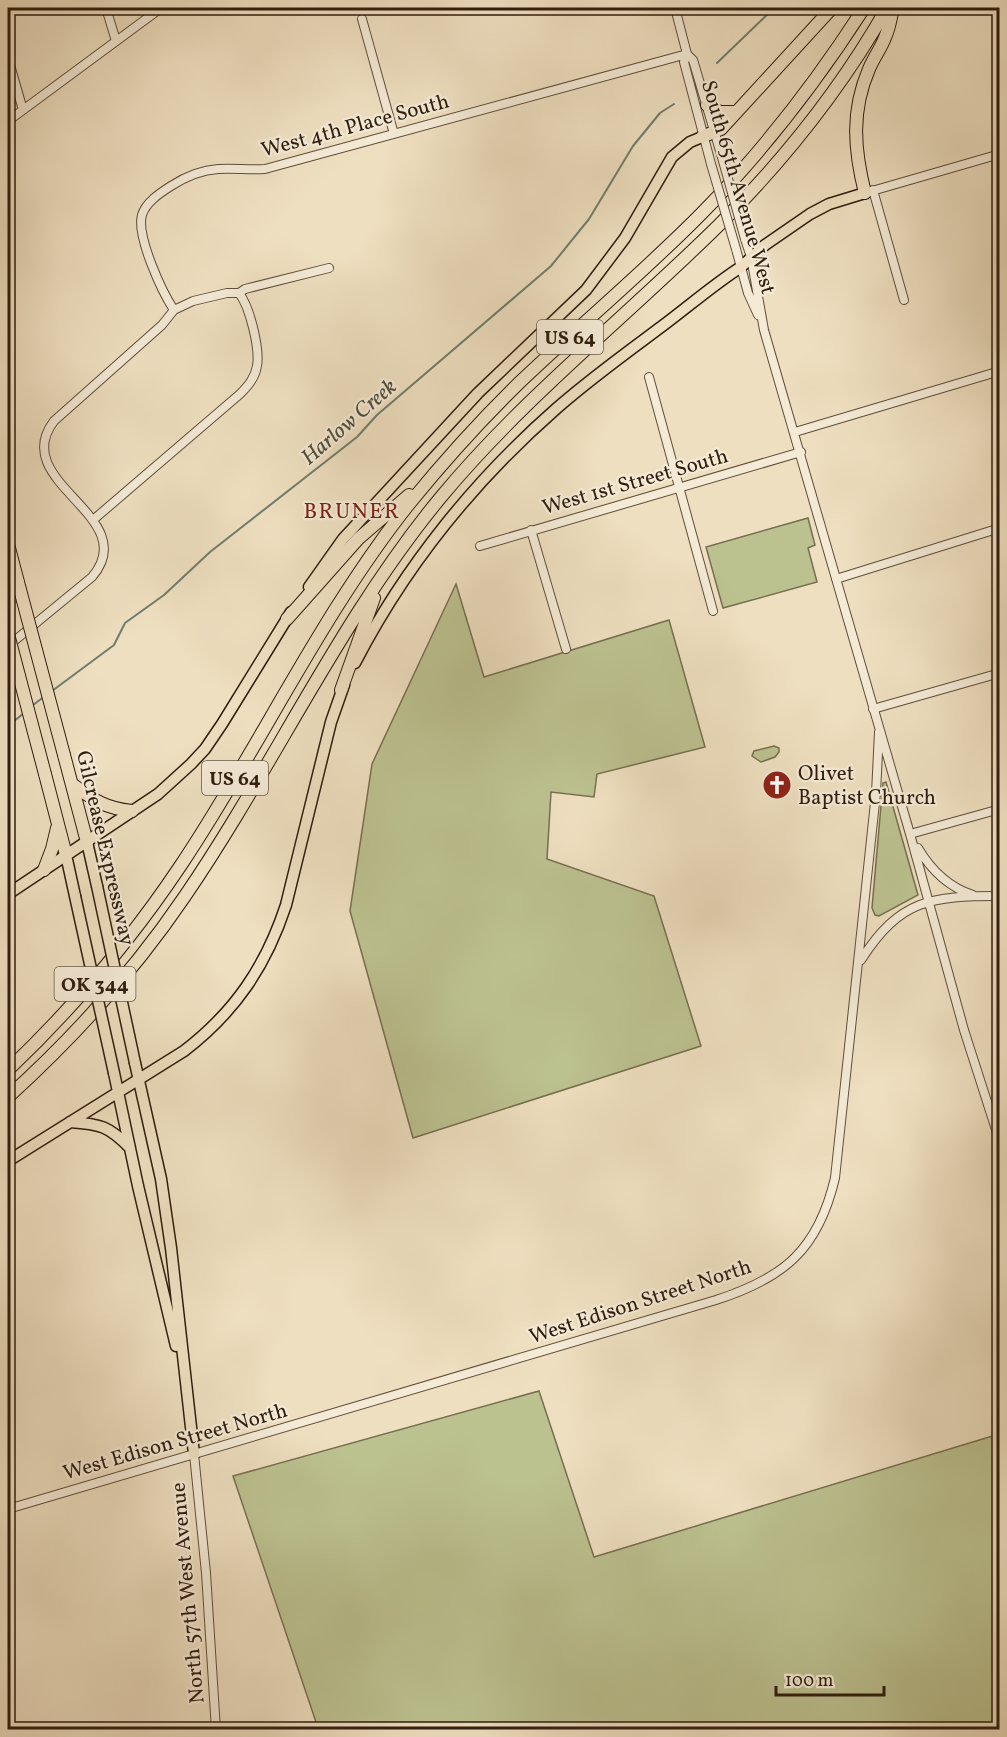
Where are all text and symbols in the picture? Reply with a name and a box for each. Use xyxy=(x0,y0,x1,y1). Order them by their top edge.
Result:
street label: South 65th Avenue West xyxy=(693,77,782,298)
street label: West 4th Place South xyxy=(258,87,453,165)
road number: US 64 xyxy=(537,320,603,354)
water label: Harlow Creek xyxy=(295,373,404,473)
street label: West 1st Street South xyxy=(539,442,732,523)
district label: BRUNER xyxy=(303,497,401,528)
street label: Gilcrease Expressway xyxy=(68,748,141,949)
place label: Olivet Baptist Church xyxy=(798,760,936,813)
road number: US 64 xyxy=(202,761,268,795)
church icon: Olivet Baptist Church xyxy=(761,769,793,801)
road number: OK 344 xyxy=(54,967,136,1001)
street label: West Edison Street North xyxy=(526,1253,755,1352)
street label: West Edison Street North xyxy=(60,1396,291,1488)
street label: North 57th West Avenue xyxy=(164,1481,213,1705)
scale bar xyxy=(776,1659,884,1697)
text: 100 m xyxy=(785,1669,834,1694)

